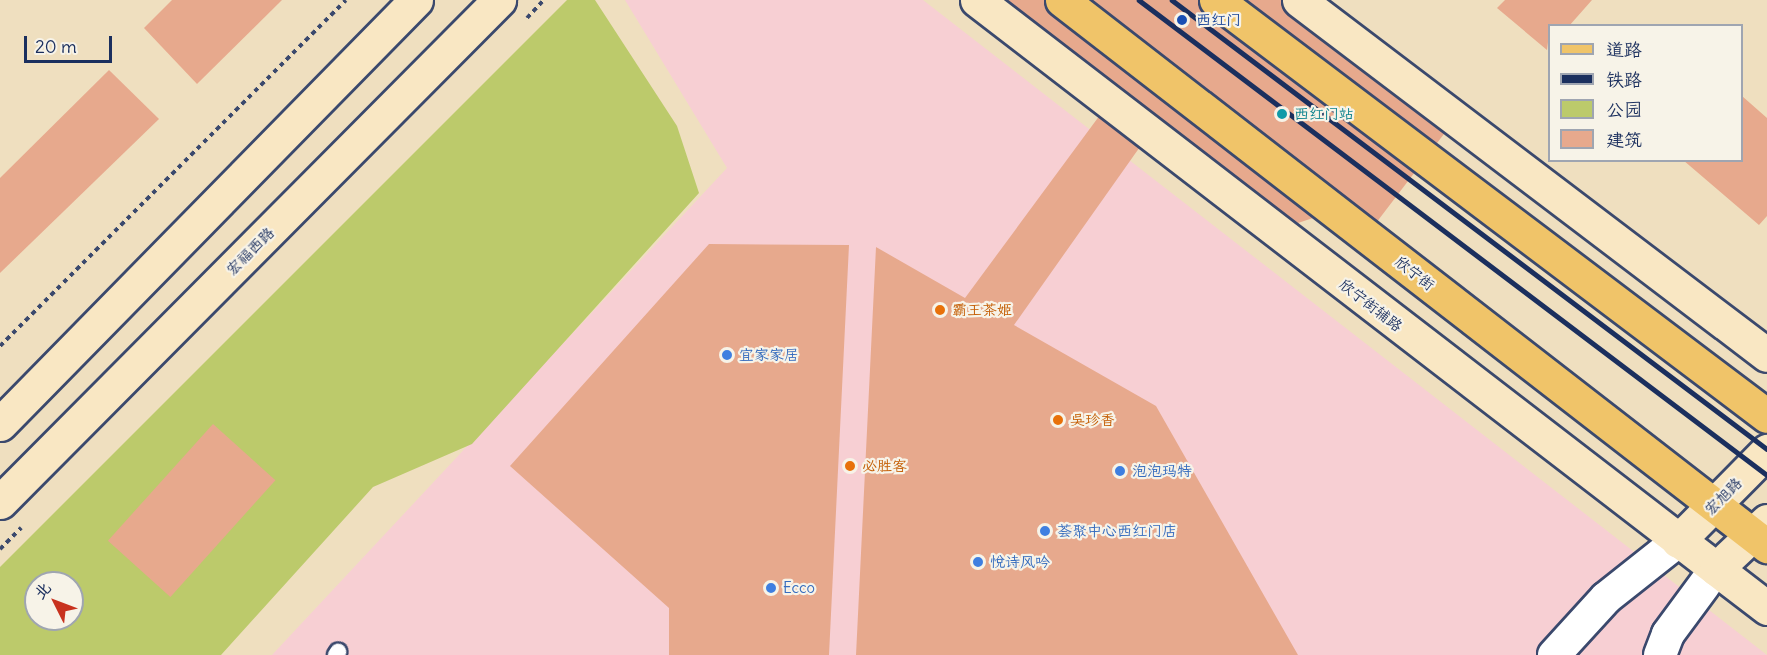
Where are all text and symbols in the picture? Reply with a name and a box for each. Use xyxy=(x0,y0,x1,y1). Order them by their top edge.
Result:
marker: 西红门 xyxy=(1173,11,1191,29)
place label: 西红门 xyxy=(1196,11,1241,29)
scale bar xyxy=(27,24,116,62)
legend xyxy=(1548,24,1743,162)
text: 20 m xyxy=(35,35,77,58)
text: 道路 xyxy=(1606,38,1642,61)
text: 铁路 xyxy=(1606,68,1642,91)
text: 公园 xyxy=(1606,98,1642,121)
place label: 西红门站 xyxy=(1294,105,1354,123)
marker: 西红门站 xyxy=(1275,107,1289,121)
text: 建筑 xyxy=(1606,128,1642,151)
street label: 宏福西路 xyxy=(222,223,278,279)
street label: 欣宁街 xyxy=(1392,252,1438,294)
street label: 欣宁街辅路 xyxy=(1336,275,1406,335)
place label: 霸王茶姬 xyxy=(952,301,1012,319)
marker: 霸王茶姬 xyxy=(933,303,947,317)
place label: 宜家家居 xyxy=(739,346,799,364)
marker: 宜家家居 xyxy=(720,348,734,362)
place label: 吴珍香 xyxy=(1070,411,1115,429)
marker: 吴珍香 xyxy=(1051,413,1065,427)
place label: 必胜客 xyxy=(862,457,907,475)
marker: 必胜客 xyxy=(843,459,857,473)
place label: 泡泡玛特 xyxy=(1132,462,1192,480)
marker: 泡泡玛特 xyxy=(1113,464,1127,478)
street label: 宏旭路 xyxy=(1701,474,1745,518)
place label: 荟聚中心西红门店 xyxy=(1057,522,1177,540)
marker: 荟聚中心西红门店 xyxy=(1038,524,1052,538)
place label: 悦诗风吟 xyxy=(990,553,1050,571)
marker: 悦诗风吟 xyxy=(971,555,985,569)
north arrow xyxy=(24,571,84,631)
text: 北 xyxy=(29,578,55,603)
place label: Ecco xyxy=(783,579,815,597)
marker: Ecco xyxy=(764,581,778,595)

